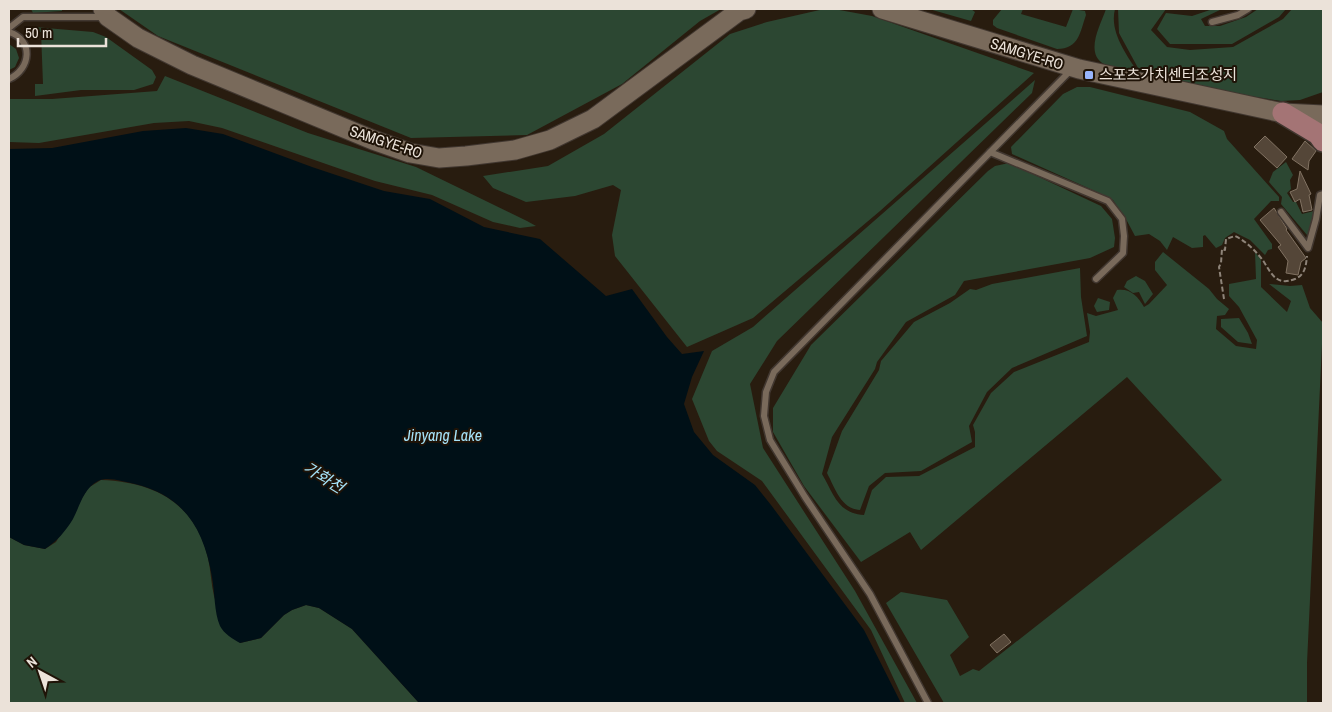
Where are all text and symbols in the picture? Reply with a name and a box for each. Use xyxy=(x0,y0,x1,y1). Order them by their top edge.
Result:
scale bar xyxy=(18,15,105,47)
text: 50 m xyxy=(25,22,52,43)
street label: SAMGYE-RO xyxy=(988,32,1066,75)
place label: 스포츠가치센터조성지 xyxy=(1099,64,1237,85)
marker: 스포츠가치센터조성지 xyxy=(1083,69,1095,81)
street label: SAMGYE-RO xyxy=(347,120,425,163)
water label: Jinyang Lake xyxy=(403,424,482,446)
water label: 가화천 xyxy=(299,456,350,499)
north arrow xyxy=(15,647,65,697)
text: N xyxy=(23,652,41,672)

